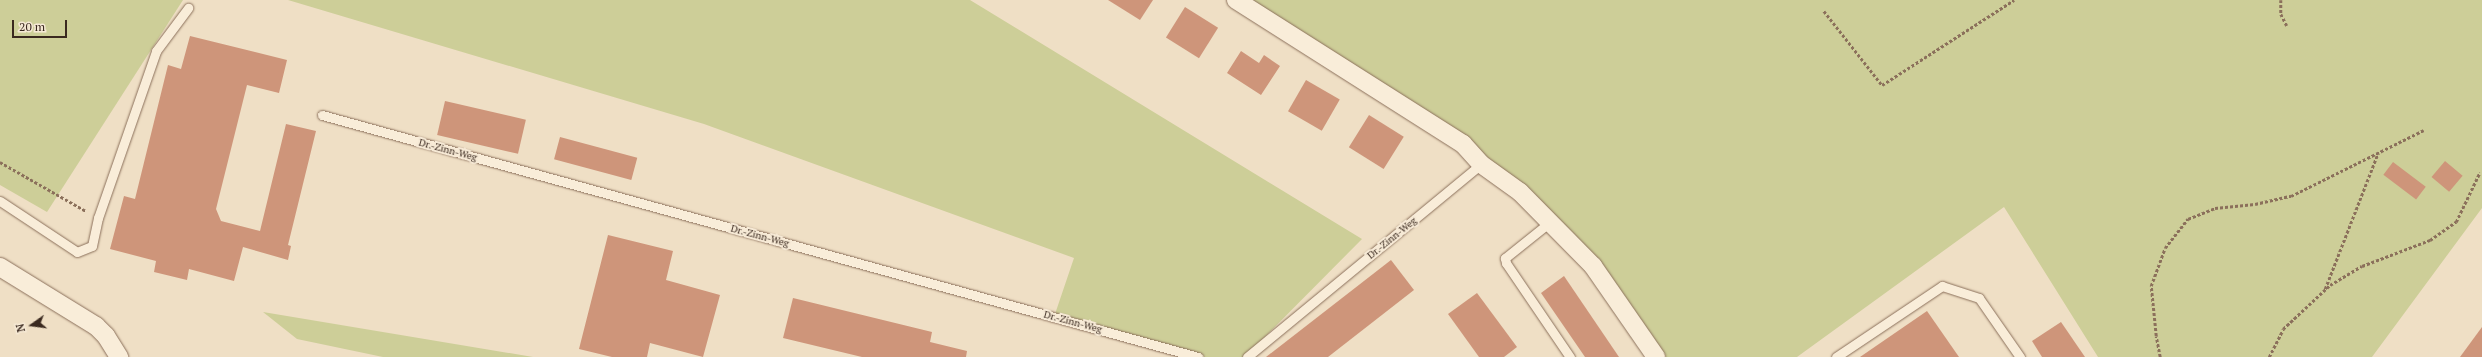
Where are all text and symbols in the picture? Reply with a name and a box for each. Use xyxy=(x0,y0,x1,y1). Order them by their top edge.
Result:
scale bar xyxy=(14,12,69,38)
text: 20 m xyxy=(19,19,45,34)
street label: Dr.-Zinn-Weg xyxy=(417,136,479,164)
street label: Dr.-Zinn-Weg xyxy=(1365,214,1419,262)
street label: Dr.-Zinn-Weg xyxy=(729,222,791,250)
north arrow xyxy=(12,305,52,345)
street label: Dr.-Zinn-Weg xyxy=(1042,308,1104,336)
text: N xyxy=(13,322,28,334)

